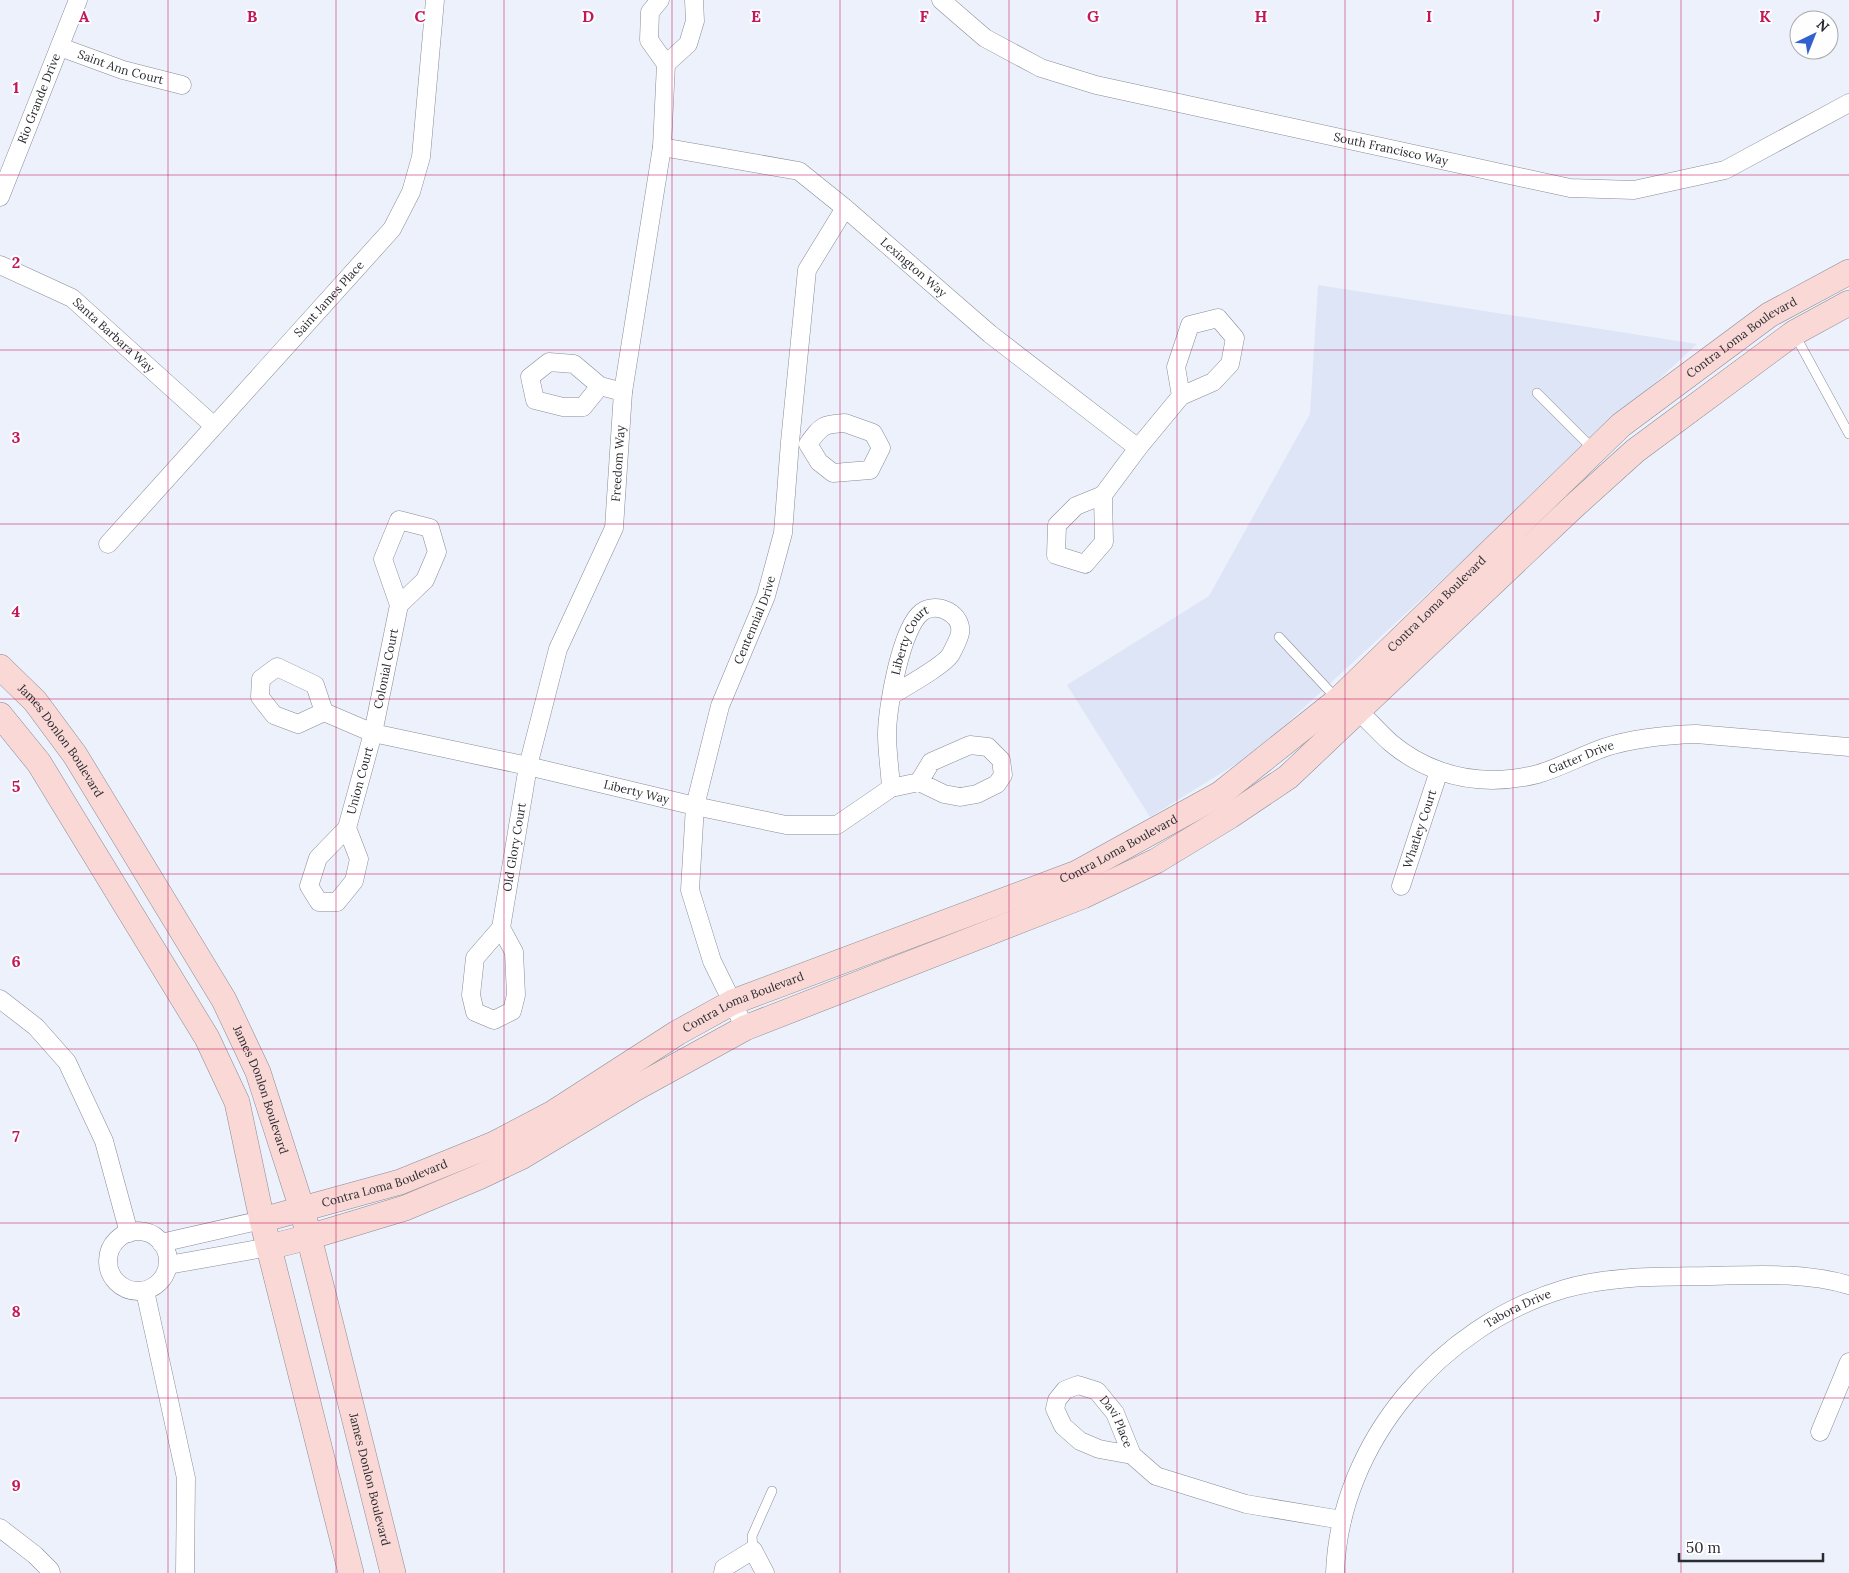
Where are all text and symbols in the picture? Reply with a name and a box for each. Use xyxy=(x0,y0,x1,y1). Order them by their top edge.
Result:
text: A xyxy=(79,6,90,26)
text: B xyxy=(247,6,258,26)
text: C xyxy=(414,6,426,26)
text: D xyxy=(582,6,594,26)
text: E xyxy=(751,6,761,26)
text: F xyxy=(919,6,929,26)
text: G xyxy=(1087,6,1099,26)
text: H xyxy=(1255,6,1268,26)
text: I xyxy=(1426,6,1432,26)
text: J xyxy=(1593,6,1601,26)
text: K xyxy=(1759,6,1771,26)
north arrow xyxy=(1789,10,1839,60)
text: N xyxy=(1813,15,1833,36)
street label: Saint Ann Court xyxy=(76,46,166,87)
street label: Rio Grande Drive xyxy=(14,51,63,146)
text: 1 xyxy=(13,77,19,97)
street label: South Francisco Way xyxy=(1332,129,1450,168)
street label: Lexington Way xyxy=(878,234,951,301)
text: 2 xyxy=(12,252,20,272)
street label: Saint James Place xyxy=(290,257,367,340)
street label: Santa Barbara Way xyxy=(70,294,158,376)
street label: Contra Loma Boulevard xyxy=(1683,294,1799,381)
street label: Freedom Way xyxy=(608,424,628,502)
text: 3 xyxy=(12,427,21,447)
street label: Contra Loma Boulevard xyxy=(1384,552,1489,655)
street label: Centennial Drive xyxy=(730,574,778,666)
text: 4 xyxy=(12,601,21,621)
street label: Liberty Court xyxy=(888,601,931,676)
street label: Colonial Court xyxy=(370,627,401,710)
street label: James Donlon Boulevard xyxy=(14,680,107,800)
street label: Gatter Drive xyxy=(1546,737,1616,777)
street label: Union Court xyxy=(343,745,376,816)
text: 5 xyxy=(12,776,21,796)
street label: Liberty Way xyxy=(602,776,672,807)
street label: Whatley Court xyxy=(1399,787,1439,870)
street label: Old Glory Court xyxy=(499,801,529,893)
street label: Contra Loma Boulevard xyxy=(1057,811,1180,886)
text: 6 xyxy=(11,951,21,971)
street label: Contra Loma Boulevard xyxy=(680,968,806,1036)
street label: James Donlon Boulevard xyxy=(230,1022,292,1156)
text: 7 xyxy=(12,1126,20,1146)
street label: Contra Loma Boulevard xyxy=(320,1156,450,1210)
street label: Tabora Drive xyxy=(1482,1286,1553,1331)
text: 8 xyxy=(11,1301,21,1321)
street label: Davi Place xyxy=(1097,1392,1136,1450)
street label: James Donlon Boulevard xyxy=(346,1410,394,1547)
text: 9 xyxy=(11,1475,21,1495)
scale bar xyxy=(1679,1530,1823,1562)
text: 50 m xyxy=(1686,1538,1721,1557)

